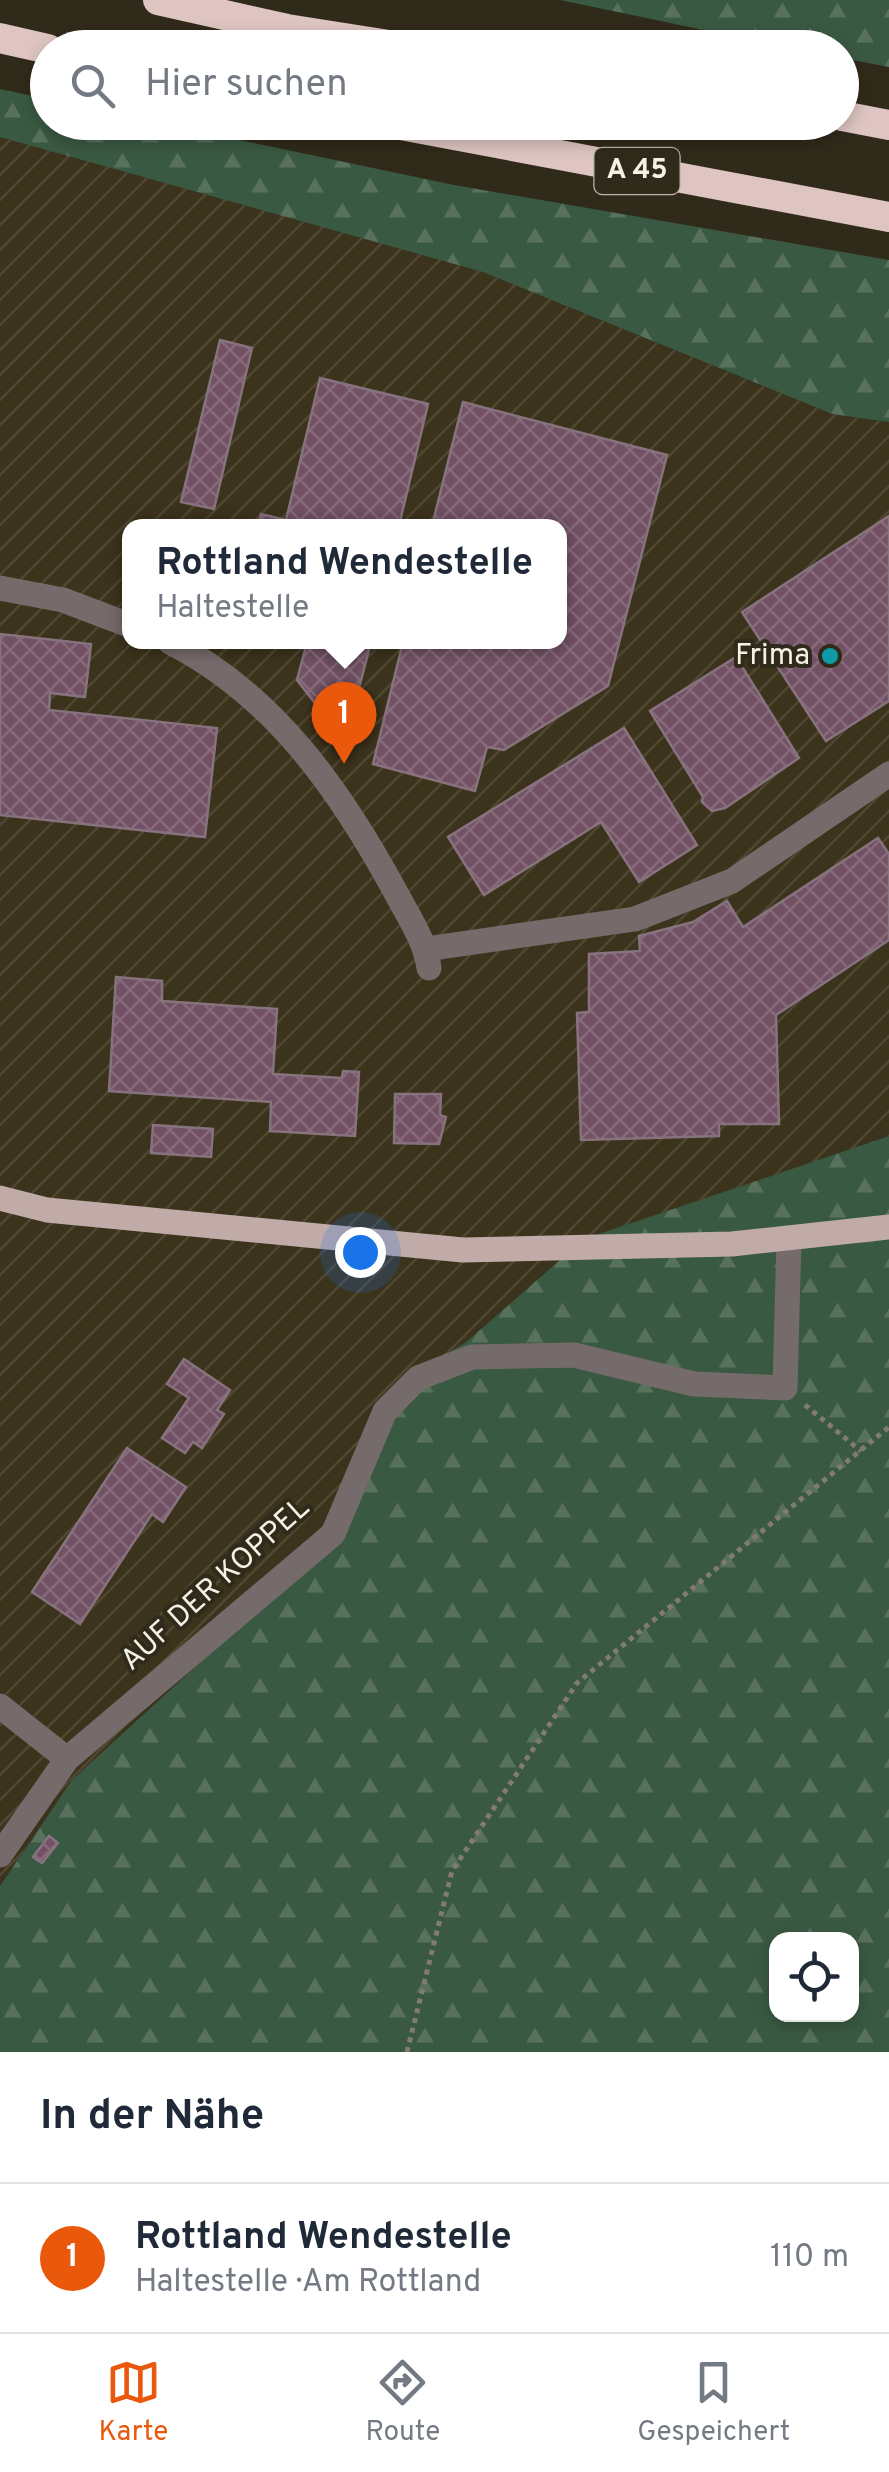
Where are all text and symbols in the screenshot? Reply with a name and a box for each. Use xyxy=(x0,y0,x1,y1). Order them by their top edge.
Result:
search box xyxy=(30,30,859,140)
icon: search xyxy=(65,58,120,113)
text: Hier suchen xyxy=(145,61,348,110)
road number: A 45 xyxy=(594,148,680,194)
popup xyxy=(122,519,567,649)
text: Rottland Wendestelle xyxy=(156,540,533,589)
text: Haltestelle xyxy=(156,589,309,629)
place label: Frima xyxy=(735,638,810,675)
marker: Frima xyxy=(819,645,841,667)
pin: 1 xyxy=(312,682,376,764)
your location xyxy=(335,1227,386,1278)
street label: AUF DER KOPPEL xyxy=(114,1490,318,1680)
map controls xyxy=(769,1932,859,2022)
button: locate xyxy=(769,1932,859,2022)
text: In der Nähe xyxy=(40,2091,264,2144)
text: Rottland Wendestelle xyxy=(135,2214,512,2263)
text: 1 xyxy=(66,2238,79,2278)
text: 110 m xyxy=(770,2238,849,2278)
text: Haltestelle · Am Rottland xyxy=(135,2263,481,2303)
tab: Karte xyxy=(99,2355,168,2451)
tab: Route xyxy=(366,2355,440,2451)
tab: Gespeichert xyxy=(637,2355,790,2451)

